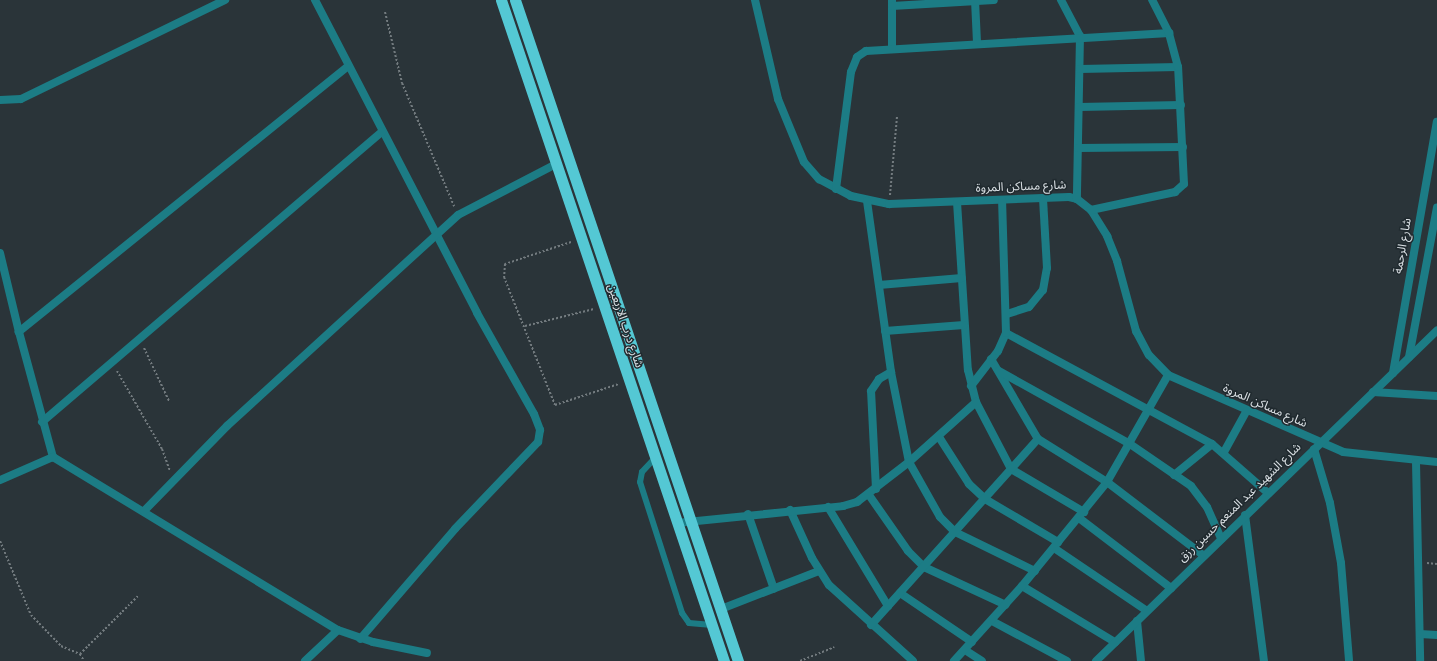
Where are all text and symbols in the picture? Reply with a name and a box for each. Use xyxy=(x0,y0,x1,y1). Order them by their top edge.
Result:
street label: شارع مساكن المروة xyxy=(975,178,1067,196)
street label: شارع الرحمة xyxy=(1391,217,1415,275)
street label: شارع درب الاربعين xyxy=(604,282,646,370)
street label: شارع مساكن المروة xyxy=(1221,381,1309,431)
street label: شارع الشهيد عبد المنعم حسين رزق xyxy=(1176,440,1304,566)

